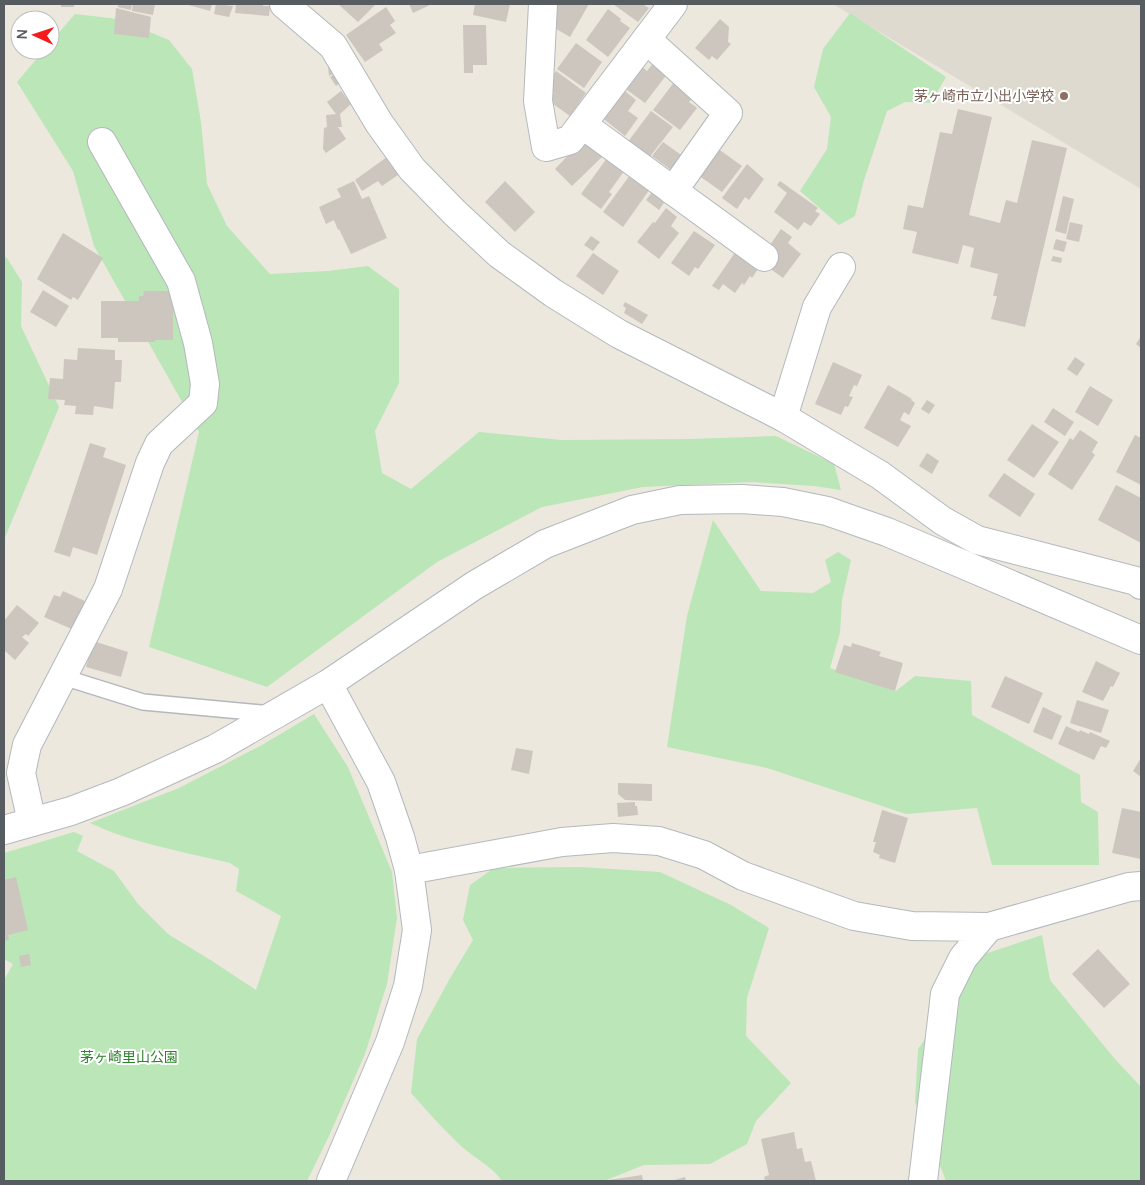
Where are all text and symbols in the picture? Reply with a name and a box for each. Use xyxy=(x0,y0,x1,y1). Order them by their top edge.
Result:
north arrow xyxy=(10,10,60,60)
text: N xyxy=(12,29,31,40)
place label: 茅ヶ崎市立小出小学校 xyxy=(914,86,1054,105)
marker: 茅ヶ崎市立小出小学校 xyxy=(1058,90,1070,102)
park label: 茅ヶ崎里山公園 xyxy=(80,1047,178,1066)

